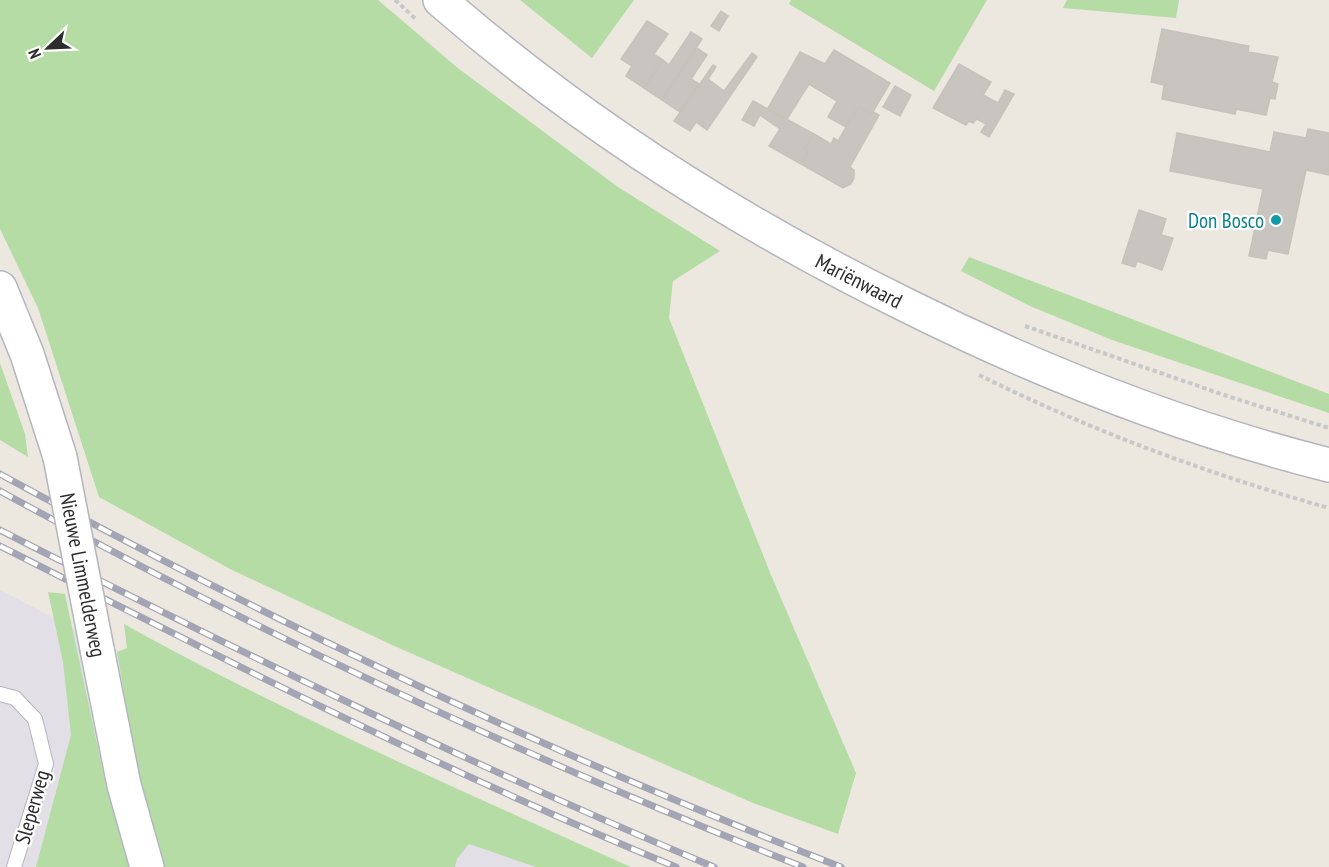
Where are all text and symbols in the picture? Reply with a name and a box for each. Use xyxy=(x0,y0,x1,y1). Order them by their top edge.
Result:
north arrow xyxy=(18,18,78,78)
text: N xyxy=(23,46,45,62)
place label: Don Bosco xyxy=(1188,207,1264,234)
marker: Don Bosco xyxy=(1269,213,1283,227)
street label: Mariënwaard xyxy=(811,248,907,314)
street label: Nieuwe Limmelderweg xyxy=(54,491,112,659)
street label: Sleperweg xyxy=(9,767,55,847)

